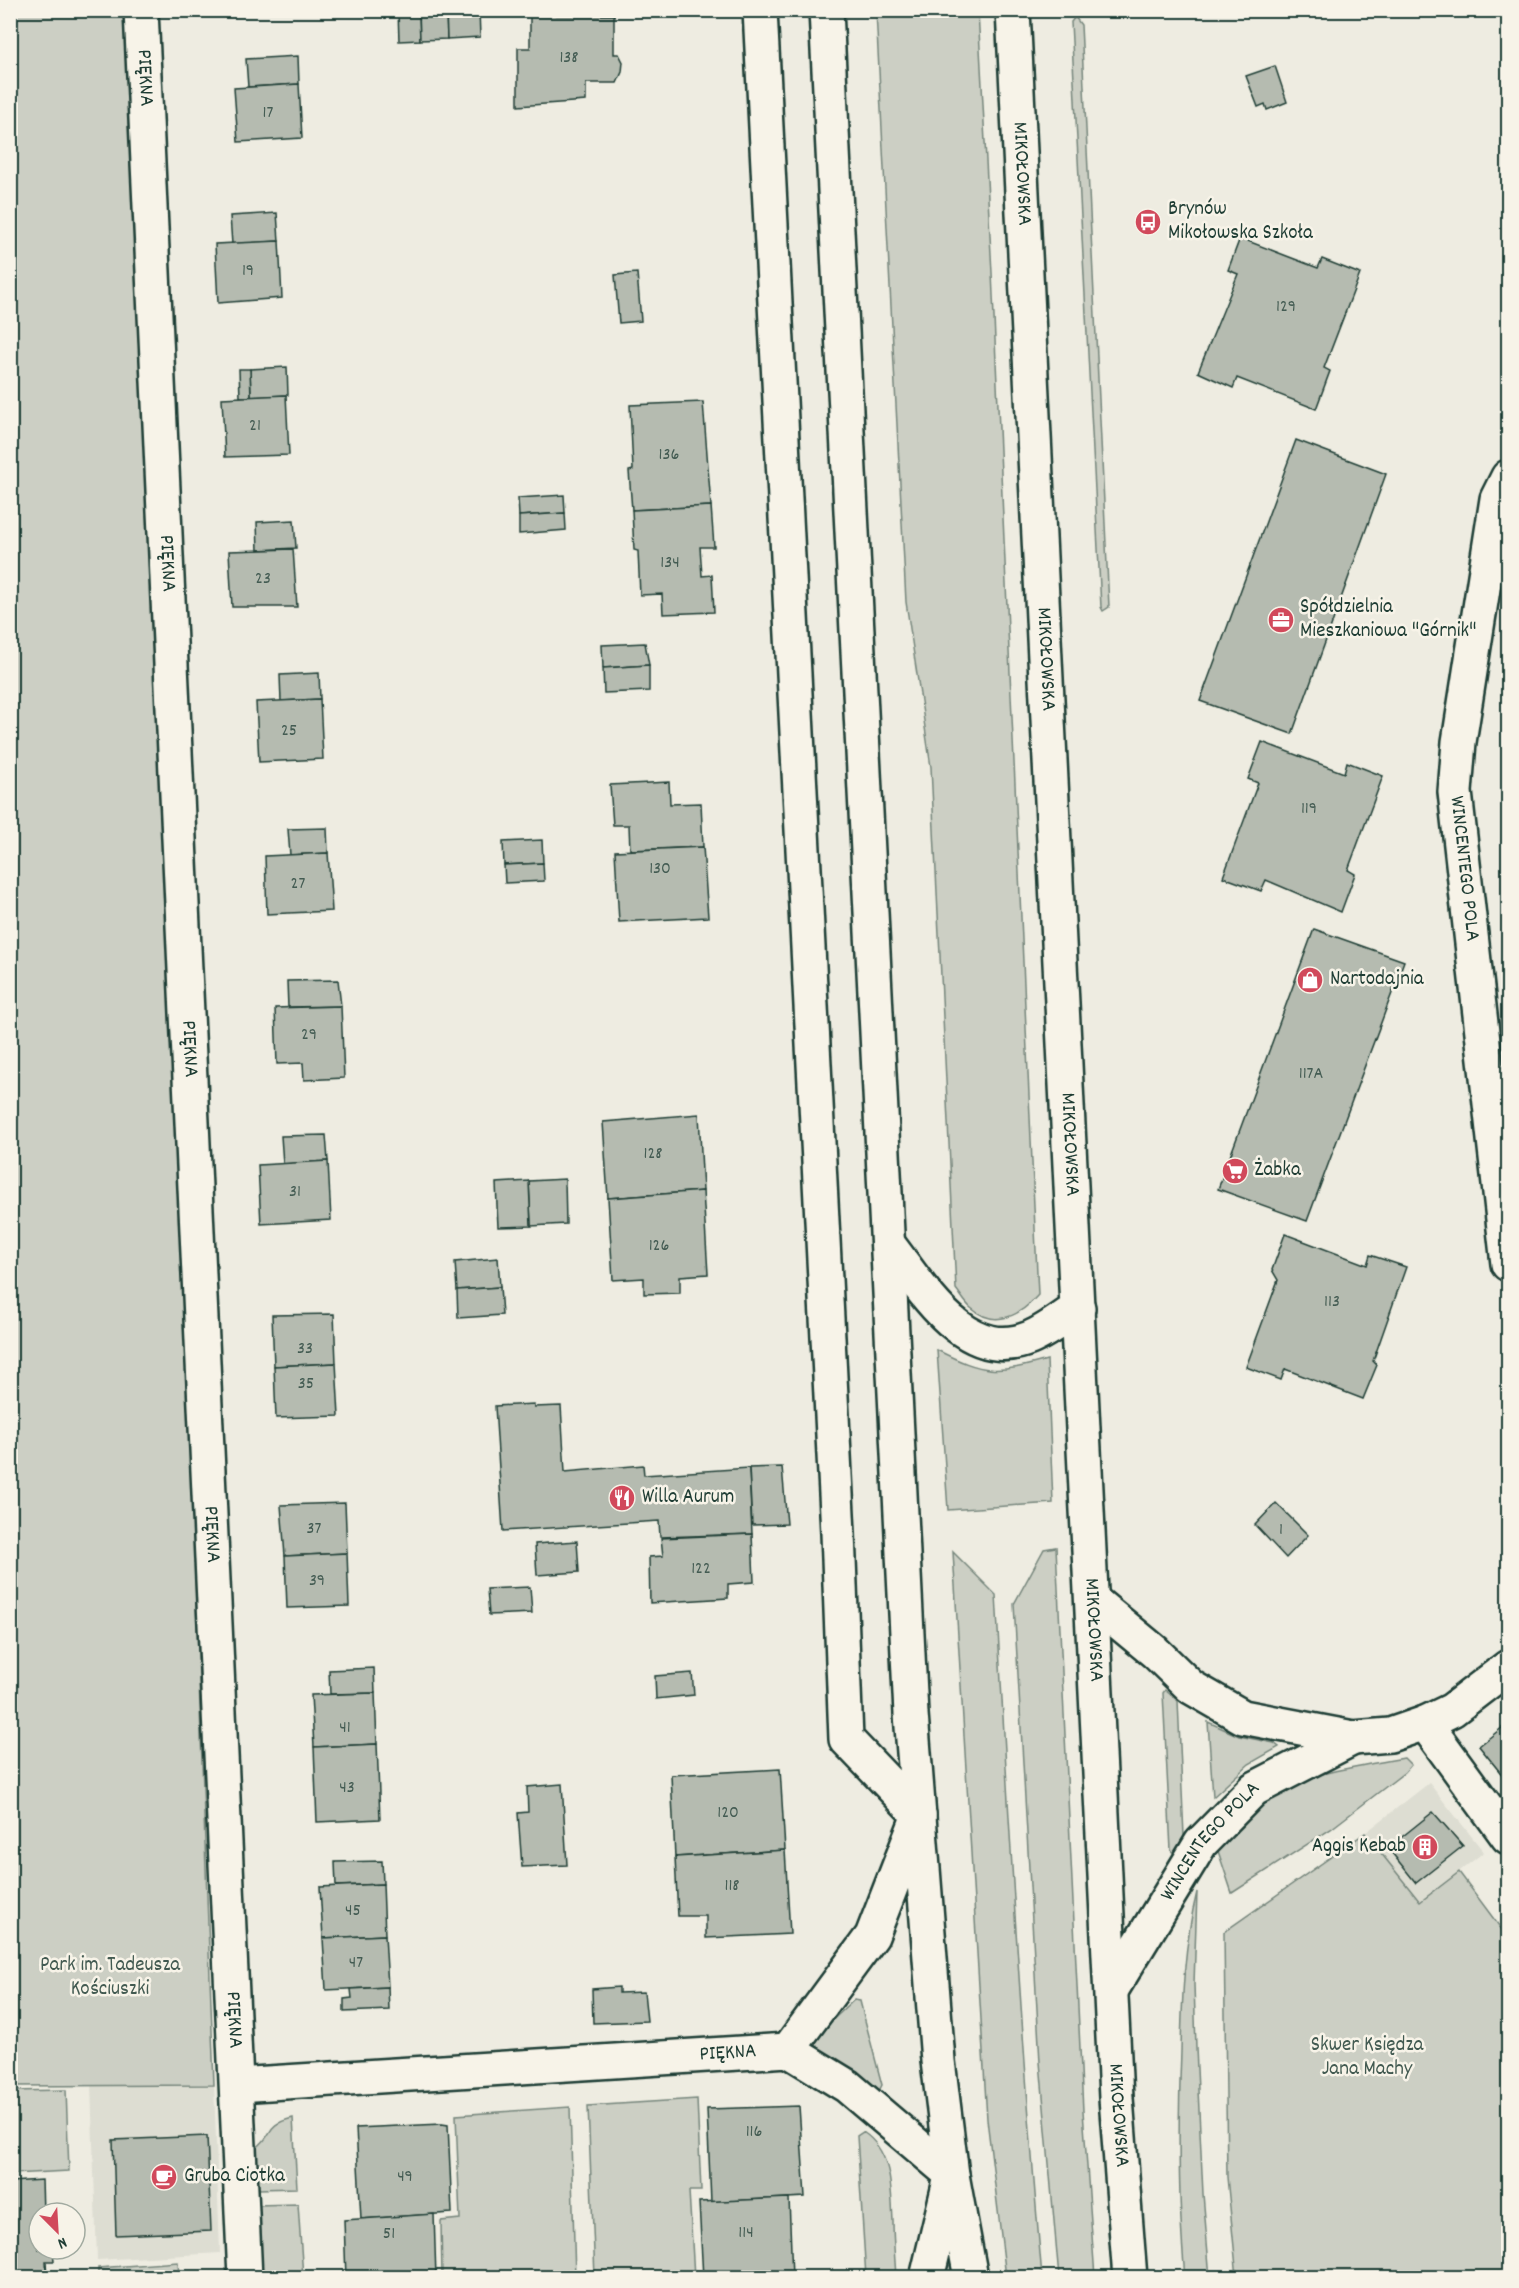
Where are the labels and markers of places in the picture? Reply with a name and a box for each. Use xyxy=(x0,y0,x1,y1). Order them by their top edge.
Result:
place label: Brynów Mikołowska Szkoła xyxy=(1168,195,1314,249)
bus stop icon: Brynów Mikołowska Szkoła xyxy=(1133,207,1163,237)
place label: Spółdzielnia Mieszkaniowa "Górnik" xyxy=(1300,593,1477,647)
office icon: Spółdzielnia Mieszkaniowa "Górnik" xyxy=(1266,605,1296,635)
shop icon: Nartodajnia xyxy=(1295,965,1325,995)
place label: Nartodajnia xyxy=(1330,965,1425,995)
supermarket icon: Żabka xyxy=(1220,1156,1250,1186)
place label: Żabka xyxy=(1254,1156,1302,1186)
restaurant icon: Willa Aurum xyxy=(607,1483,637,1513)
place label: Willa Aurum xyxy=(642,1483,734,1513)
place label: Aggis Kebab xyxy=(1312,1832,1406,1862)
building icon: Aggis Kebab xyxy=(1410,1832,1440,1862)
cafe icon: Gruba Ciotka xyxy=(149,2162,179,2192)
place label: Gruba Ciotka xyxy=(184,2162,286,2192)

